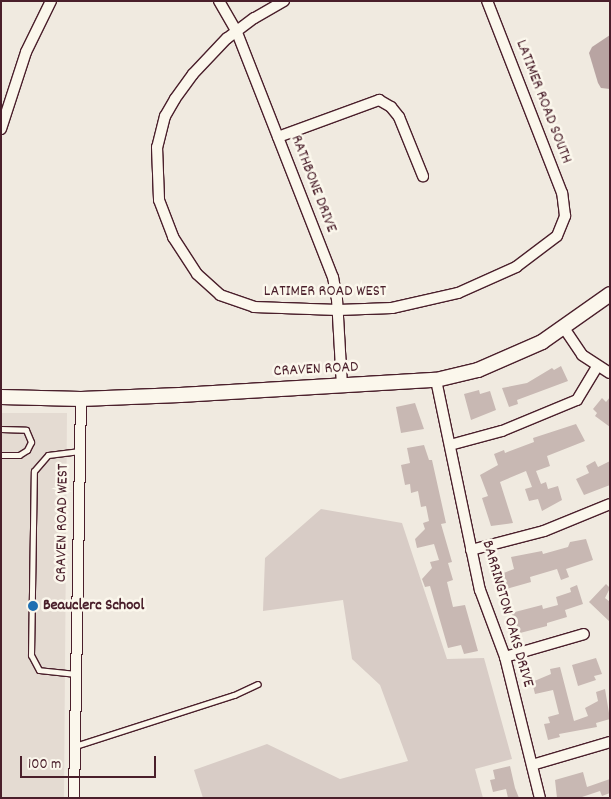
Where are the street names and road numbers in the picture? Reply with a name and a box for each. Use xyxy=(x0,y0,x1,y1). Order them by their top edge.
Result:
street label: LATIMER ROAD SOUTH xyxy=(511,37,575,167)
street label: RATHBONE DRIVE xyxy=(286,133,340,235)
street label: LATIMER ROAD WEST xyxy=(264,282,386,302)
street label: CRAVEN ROAD xyxy=(273,358,359,382)
street label: CRAVEN ROAD WEST xyxy=(52,464,74,582)
street label: BARRINGTON OAKS DRIVE xyxy=(477,538,537,690)

